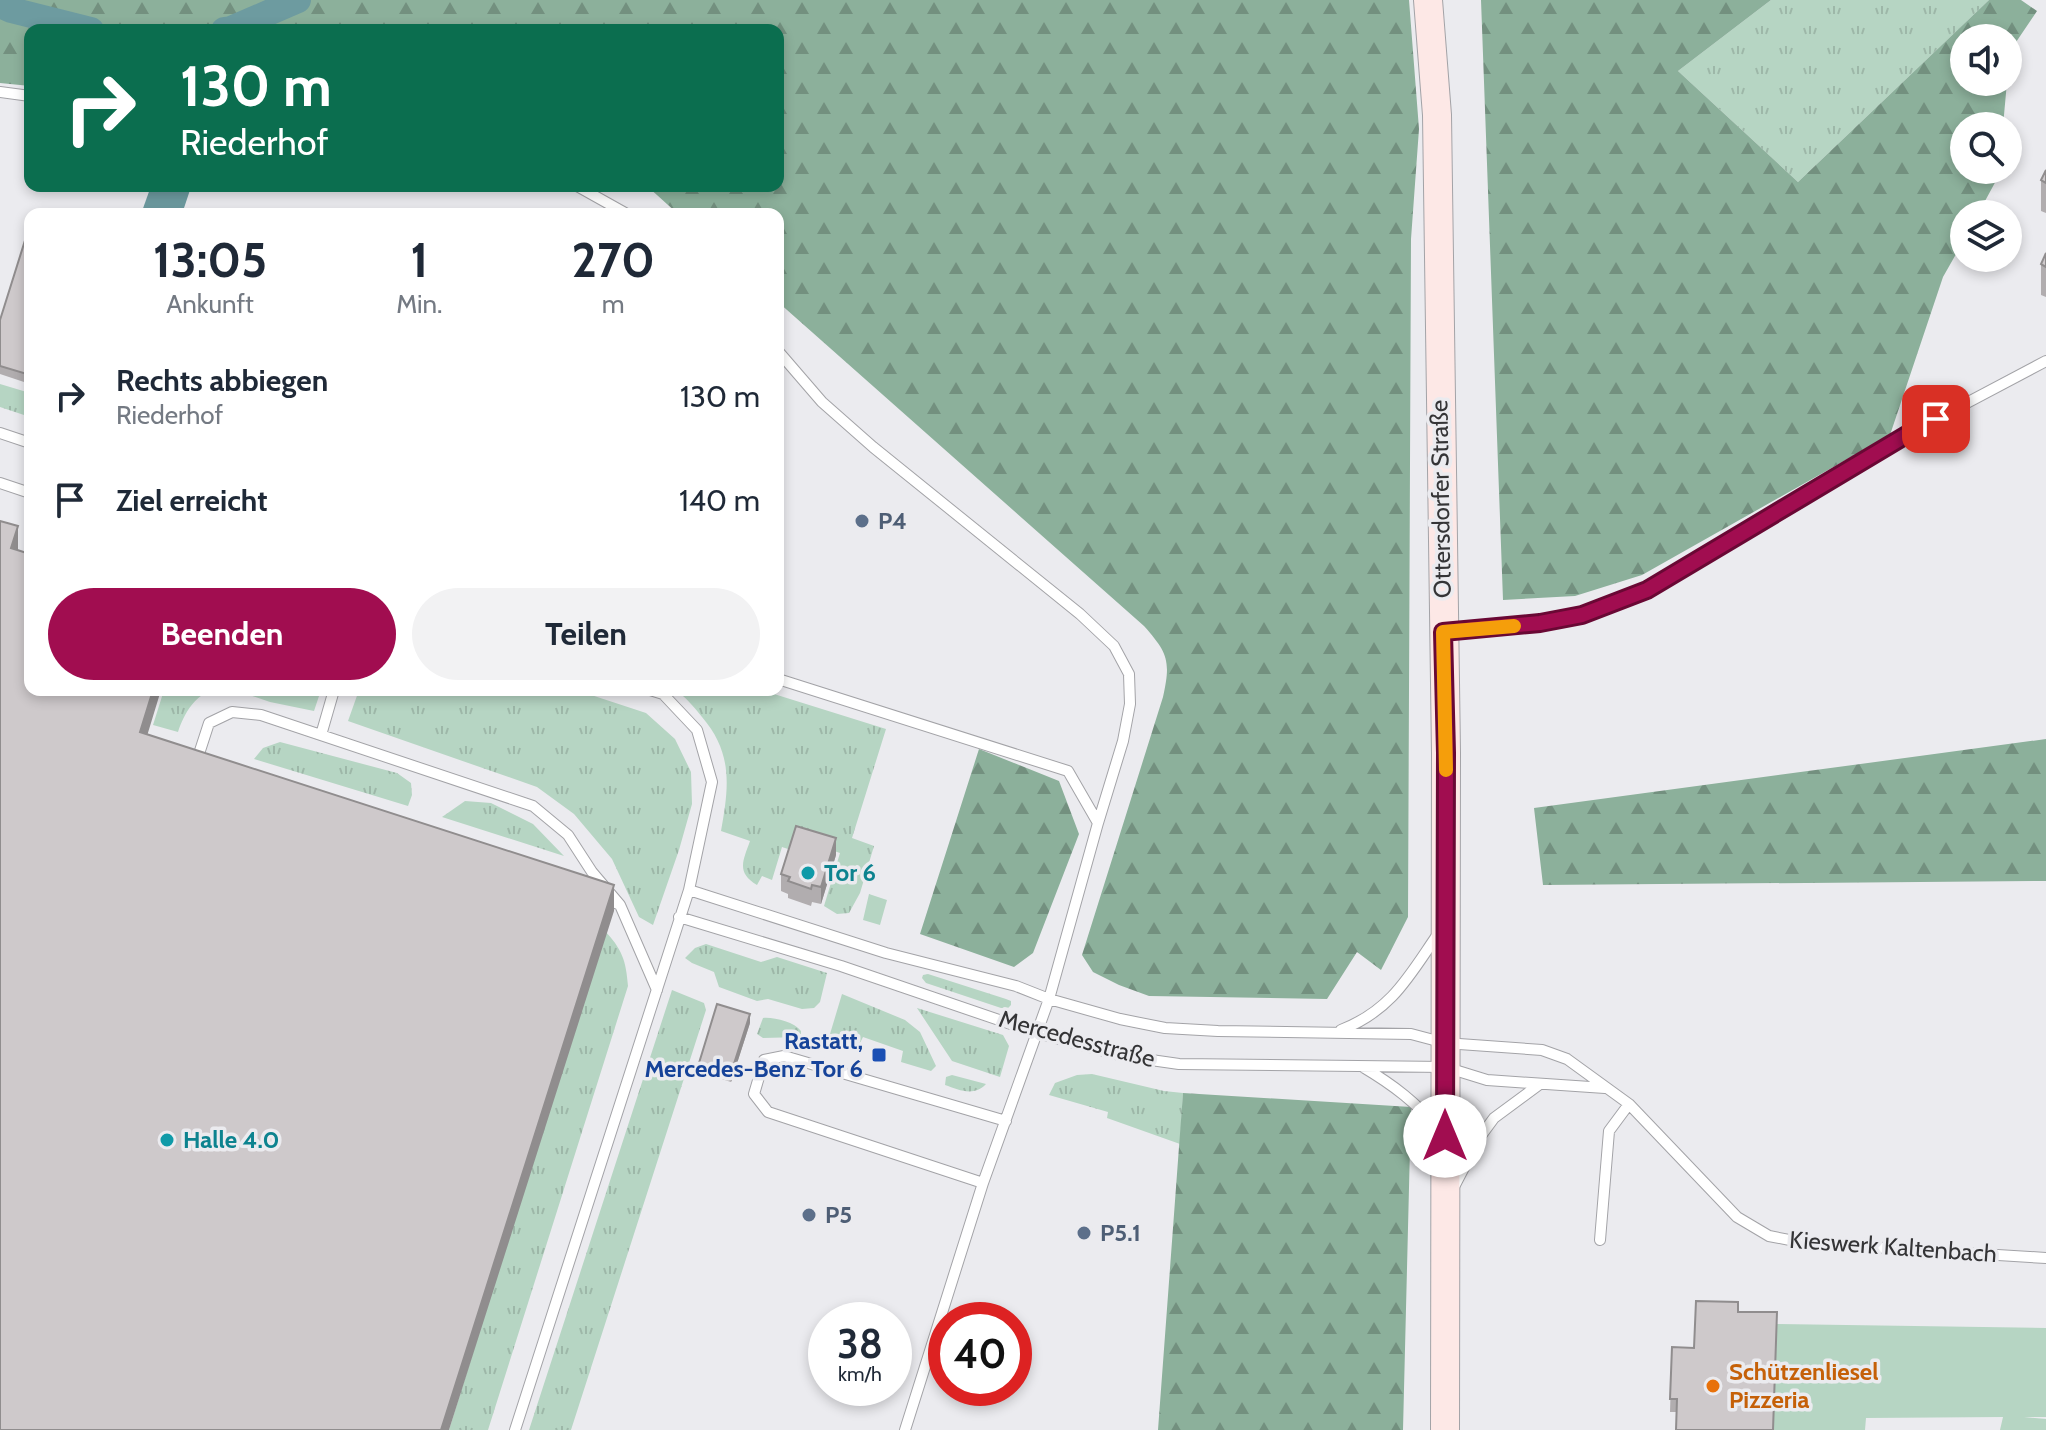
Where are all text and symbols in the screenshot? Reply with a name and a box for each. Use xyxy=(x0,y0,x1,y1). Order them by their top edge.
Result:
map controls xyxy=(1950,24,2022,272)
button: sound xyxy=(1950,24,2022,96)
text: 130 m xyxy=(180,52,332,120)
icon: right xyxy=(48,56,152,160)
button: search xyxy=(1950,112,2022,184)
text: Riederhof xyxy=(180,120,328,164)
button: layers xyxy=(1950,200,2022,272)
text: 13:05 xyxy=(153,231,267,289)
text: 1 xyxy=(410,231,428,289)
text: 270 xyxy=(572,231,655,289)
text: Ankunft xyxy=(166,288,254,320)
text: Min. xyxy=(396,288,442,320)
text: m xyxy=(602,288,625,320)
text: Rechts abbiegen xyxy=(116,362,328,399)
icon: right xyxy=(48,374,92,418)
text: 130 m xyxy=(680,378,760,415)
pin xyxy=(1902,385,1970,453)
icon: arrive xyxy=(1914,397,1958,441)
text: Riederhof xyxy=(116,399,223,431)
street label: Ottersdorfer Straße xyxy=(1424,400,1457,598)
icon: arrive xyxy=(48,478,92,522)
text: Ziel erreicht xyxy=(116,482,267,519)
text: 140 m xyxy=(679,482,760,519)
place label: P4 xyxy=(878,506,907,535)
marker: P4 xyxy=(853,512,871,530)
button: Beenden xyxy=(48,588,396,680)
button: Teilen xyxy=(412,588,760,680)
place label: Tor 6 xyxy=(824,858,876,887)
marker: Tor 6 xyxy=(799,864,817,882)
street label: Mercedesstraße xyxy=(996,1004,1158,1073)
place label: Rastatt, Mercedes-Benz Tor 6 xyxy=(644,1026,863,1083)
marker: Rastatt, Mercedes-Benz Tor 6 xyxy=(870,1046,888,1064)
position arrow xyxy=(1403,1094,1487,1178)
place label: Halle 4.0 xyxy=(183,1125,279,1154)
marker: Halle 4.0 xyxy=(158,1131,176,1149)
place label: P5 xyxy=(825,1200,852,1229)
marker: P5 xyxy=(800,1206,818,1224)
place label: P5.1 xyxy=(1100,1218,1141,1247)
marker: P5.1 xyxy=(1075,1224,1093,1242)
street label: Kieswerk Kaltenbach xyxy=(1788,1225,1998,1268)
speed limit sign: 40 xyxy=(928,1302,1032,1406)
text: 38 xyxy=(837,1319,883,1368)
place label: Schützenliesel Pizzeria xyxy=(1729,1357,1879,1414)
text: km/h xyxy=(838,1362,882,1386)
marker: Schützenliesel Pizzeria xyxy=(1704,1377,1722,1395)

